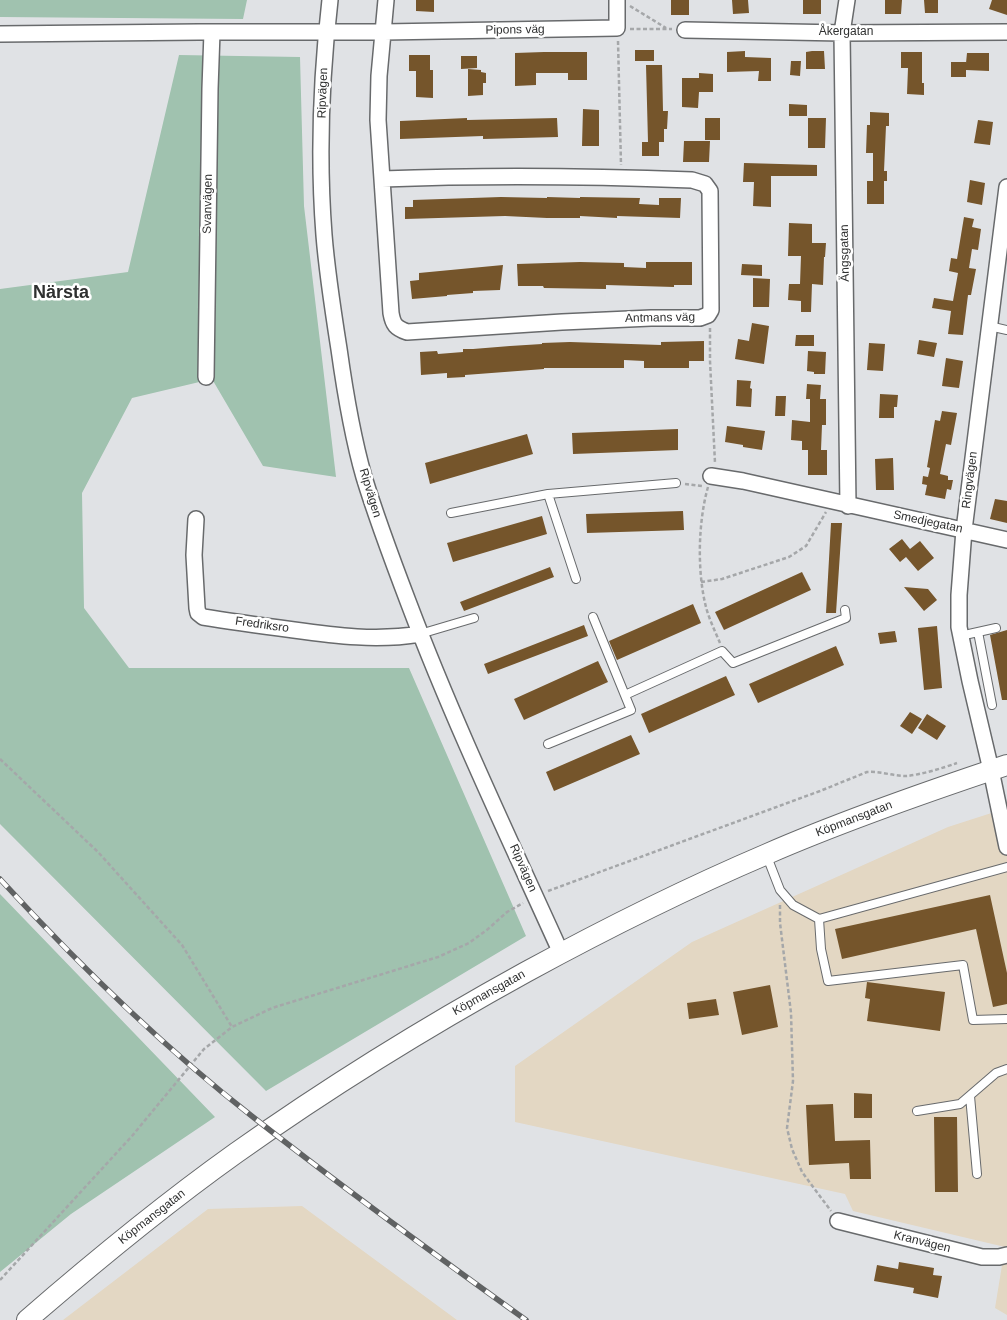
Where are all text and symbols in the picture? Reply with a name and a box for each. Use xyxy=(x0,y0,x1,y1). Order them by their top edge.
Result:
street label: Pipons väg xyxy=(485,22,545,38)
street label: Åkergatan xyxy=(819,25,873,39)
street label: Ripvägen xyxy=(315,67,331,119)
street label: Svanvägen xyxy=(200,174,216,234)
street label: Ängsgatan xyxy=(837,224,853,282)
district label: Närsta xyxy=(33,282,89,304)
street label: Antmans väg xyxy=(625,310,695,326)
street label: Ringvägen xyxy=(959,451,981,509)
street label: Ripvägen xyxy=(356,467,384,519)
street label: Smedjegatan xyxy=(892,508,964,536)
street label: Fredriksro xyxy=(234,614,290,636)
street label: Köpmansgatan xyxy=(814,798,894,840)
street label: Ripvägen xyxy=(506,842,540,894)
street label: Köpmansgatan xyxy=(450,967,528,1019)
street label: Köpmansgatan xyxy=(116,1186,188,1248)
street label: Kranvägen xyxy=(892,1228,952,1256)

